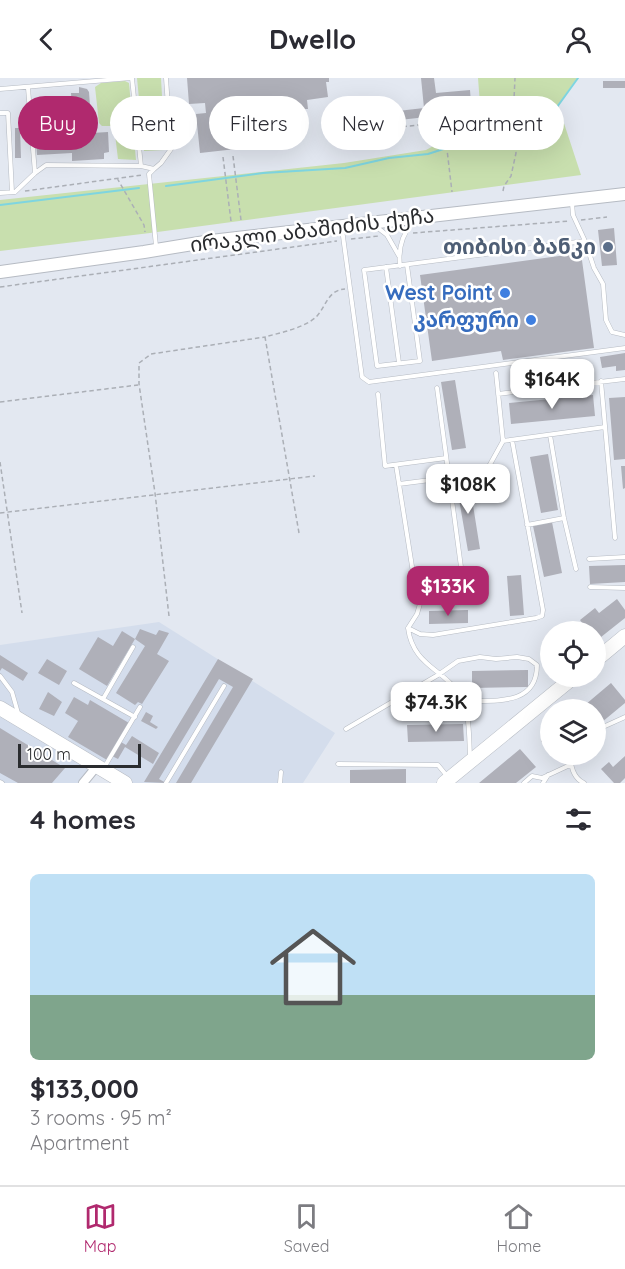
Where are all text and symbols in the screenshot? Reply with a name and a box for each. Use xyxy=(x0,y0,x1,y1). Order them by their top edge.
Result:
text: Dwello xyxy=(269,22,356,56)
icon: back xyxy=(30,23,63,56)
icon: person xyxy=(562,23,595,56)
chip: Buy xyxy=(18,96,98,150)
chip: Rent xyxy=(110,96,197,150)
chip: Filters xyxy=(209,96,309,150)
chip: New xyxy=(321,96,406,150)
chip: Apartment xyxy=(418,96,564,150)
street label: ირაკლი აბაშიძის ქუჩა xyxy=(188,201,436,258)
place label: თიბისი ბანკი xyxy=(443,233,596,259)
marker: თიბისი ბანკი xyxy=(601,240,615,254)
place label: West Point xyxy=(385,279,493,305)
marker: West Point xyxy=(498,286,512,300)
place label: კარფური xyxy=(413,306,519,332)
marker: კარფური xyxy=(524,313,538,327)
pin: $164K xyxy=(510,359,594,410)
text: $164K xyxy=(524,366,580,391)
pin: $108K xyxy=(426,464,510,515)
text: $108K xyxy=(440,471,496,496)
pin: $133K xyxy=(406,566,490,617)
text: $133K xyxy=(421,573,475,598)
map controls xyxy=(540,621,606,765)
button: locate xyxy=(540,621,606,687)
pin: $74.3K xyxy=(387,682,485,733)
text: $74.3K xyxy=(405,689,467,714)
button: layers xyxy=(540,699,606,765)
scale bar xyxy=(18,741,141,768)
text: 100 m xyxy=(27,744,71,764)
text: 4 homes xyxy=(30,803,136,836)
icon: filters xyxy=(562,803,595,836)
icon: home xyxy=(259,913,367,1021)
text: $133,000 xyxy=(30,1072,139,1105)
text: 3 rooms · 95 m² xyxy=(30,1105,172,1130)
text: Apartment xyxy=(30,1130,130,1155)
tab: Map xyxy=(84,1200,117,1256)
tab: Saved xyxy=(284,1200,329,1256)
tab: Home xyxy=(497,1200,541,1256)

